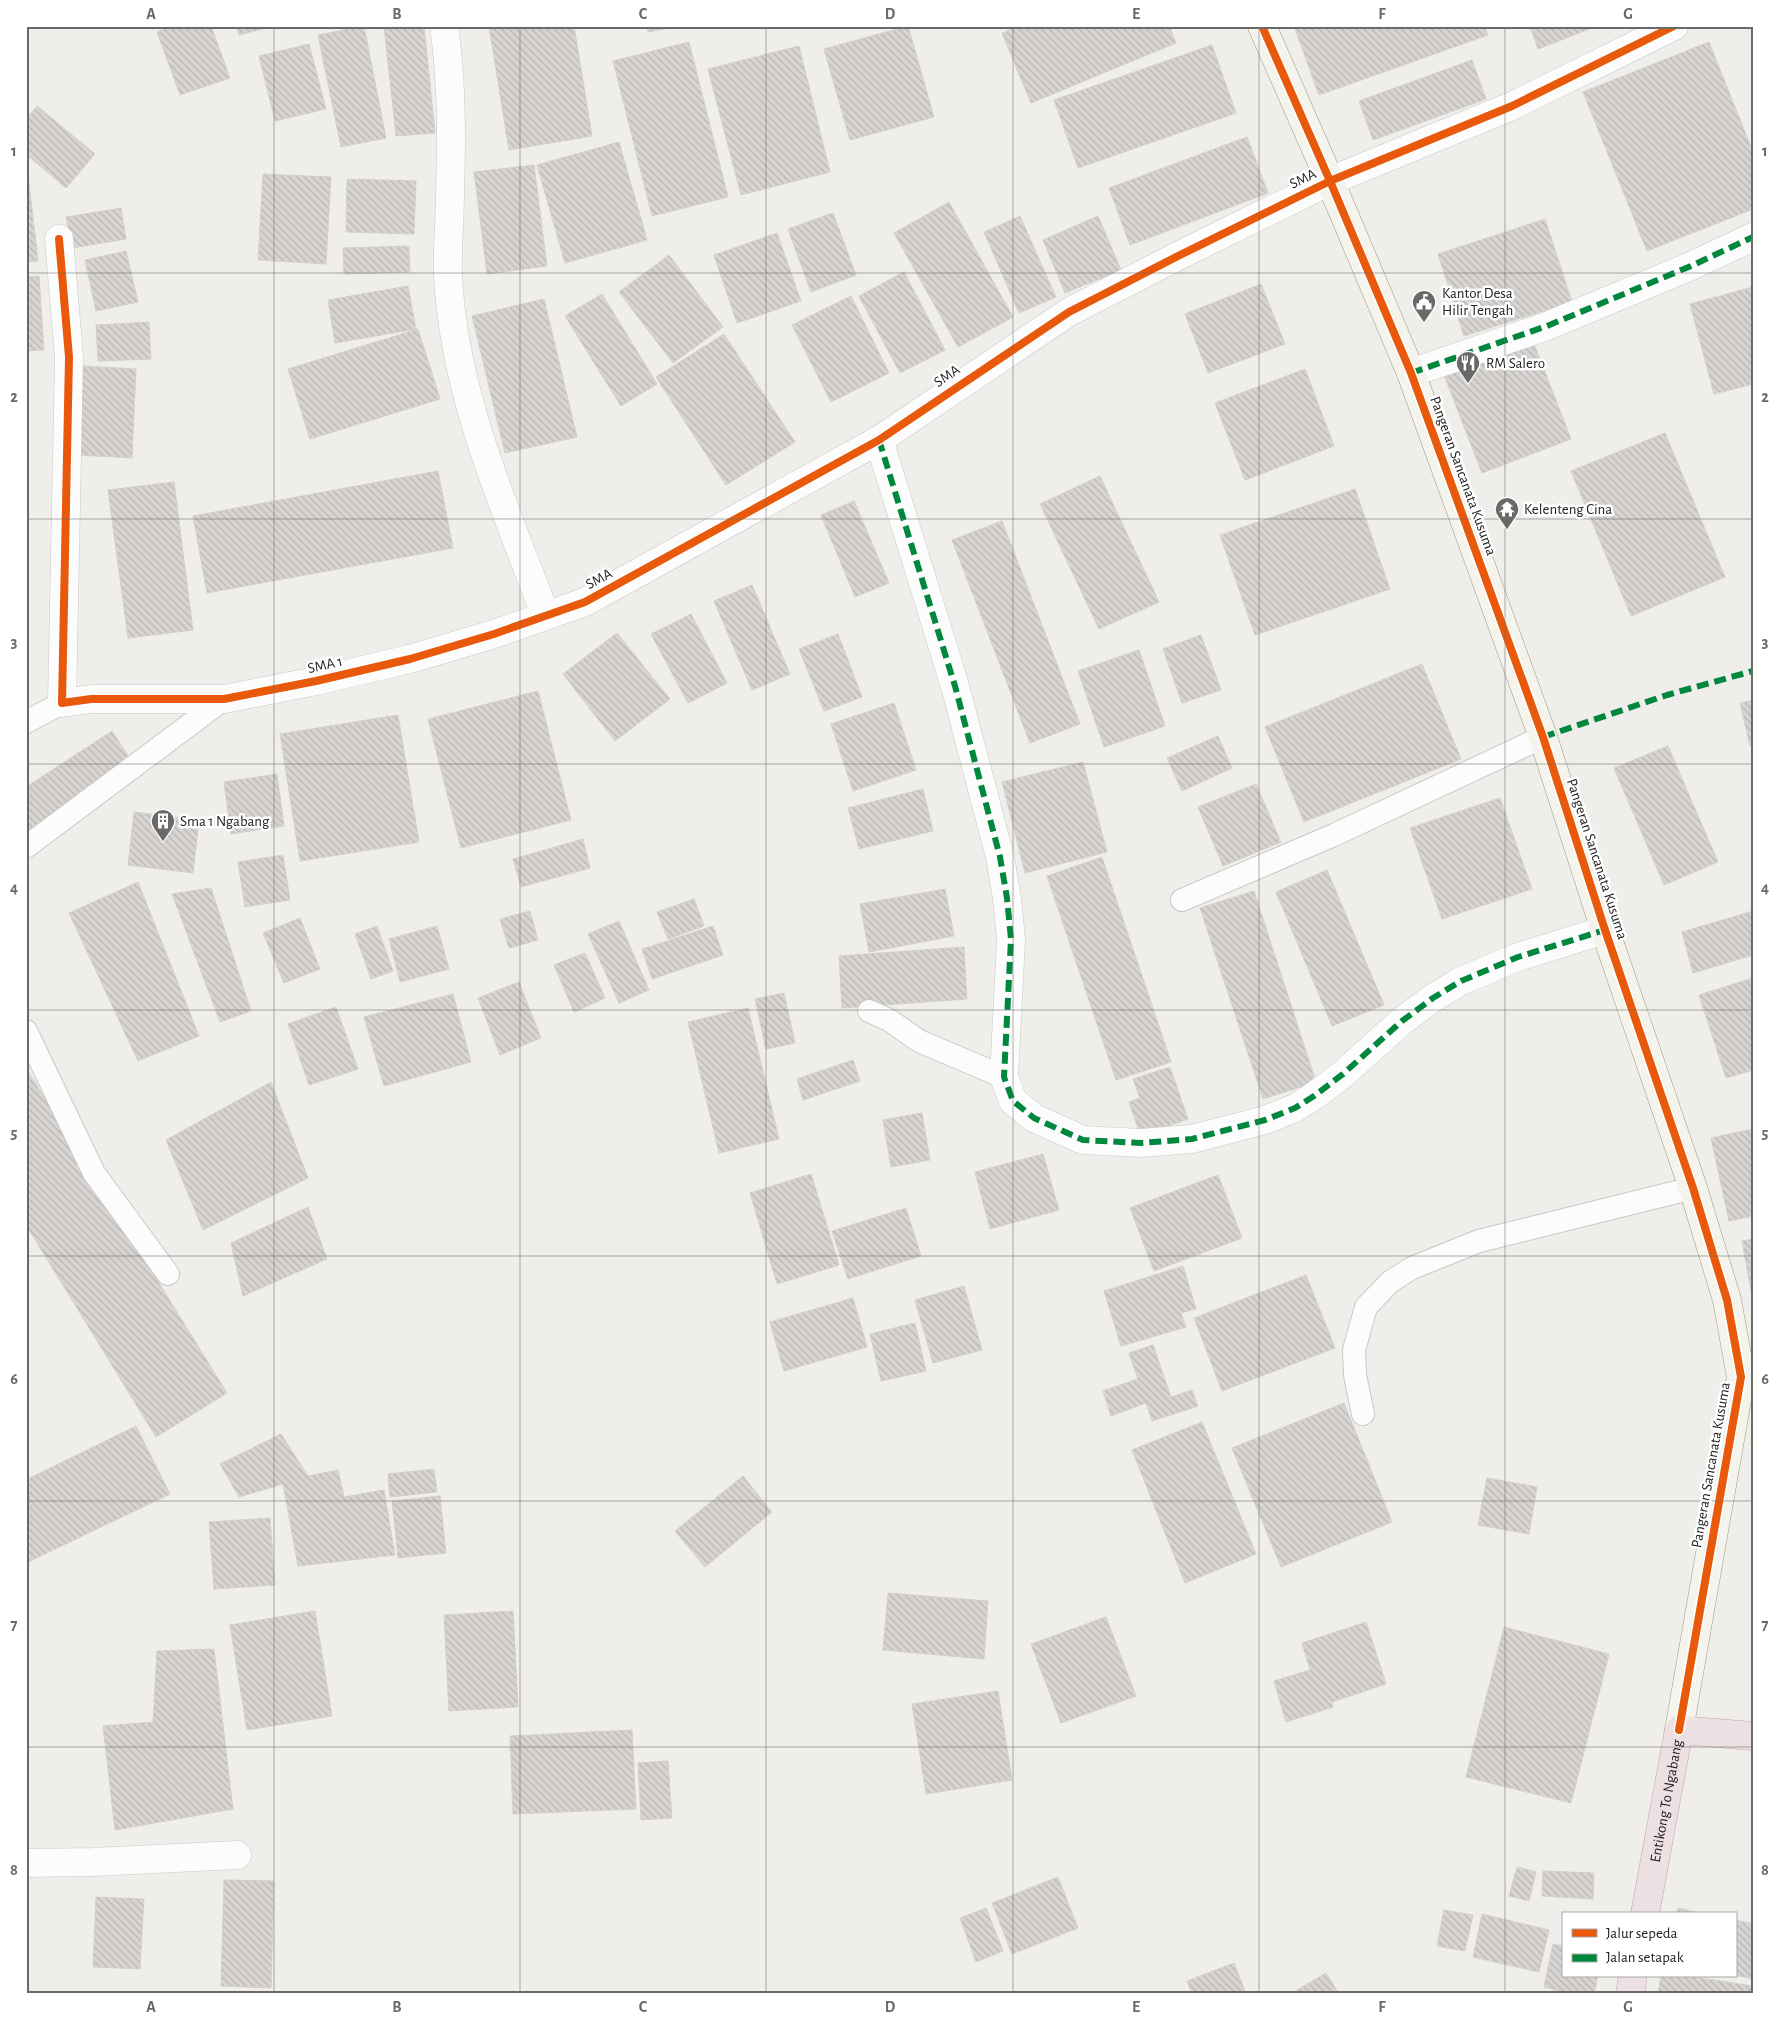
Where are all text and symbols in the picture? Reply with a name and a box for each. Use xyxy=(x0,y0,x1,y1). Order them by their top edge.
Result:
text: A xyxy=(146,6,156,22)
text: B xyxy=(392,6,402,22)
text: C xyxy=(639,6,648,22)
text: D xyxy=(885,6,896,22)
text: E xyxy=(1132,6,1140,22)
text: F xyxy=(1378,6,1386,22)
text: G xyxy=(1623,6,1633,22)
text: 1 xyxy=(11,143,17,159)
text: 1 xyxy=(1762,143,1768,159)
street label: SMA xyxy=(1287,166,1319,192)
place label: Kantor Desa Hilir Tengah xyxy=(1442,286,1513,318)
public building icon: Kantor Desa Hilir Tengah xyxy=(1411,289,1437,323)
restaurant icon: RM Salero xyxy=(1455,350,1481,384)
place label: RM Salero xyxy=(1486,356,1545,371)
street label: SMA xyxy=(931,362,963,390)
text: 2 xyxy=(10,389,18,405)
text: 2 xyxy=(1761,389,1769,405)
street label: Pangeran Sancanata Kusuma xyxy=(1427,394,1499,558)
temple icon: Kelenteng Cina xyxy=(1494,496,1520,530)
place label: Kelenteng Cina xyxy=(1524,502,1612,517)
street label: SMA xyxy=(583,566,615,592)
text: 3 xyxy=(11,634,18,650)
text: 3 xyxy=(1762,634,1769,650)
street label: SMA 1 xyxy=(306,654,344,676)
street label: Pangeran Sancanata Kusuma xyxy=(1564,777,1630,941)
building icon: Sma 1 Ngabang xyxy=(150,808,176,842)
place label: Sma 1 Ngabang xyxy=(180,814,270,829)
text: 4 xyxy=(10,880,18,896)
text: 4 xyxy=(1761,880,1769,896)
text: 5 xyxy=(11,1125,18,1141)
text: 5 xyxy=(1762,1125,1769,1141)
text: 6 xyxy=(10,1371,18,1387)
text: 6 xyxy=(1761,1371,1769,1387)
street label: Pangeran Sancanata Kusuma xyxy=(1689,1381,1733,1549)
text: 7 xyxy=(11,1617,18,1633)
text: 7 xyxy=(1762,1617,1769,1633)
street label: Entikong To Ngabang xyxy=(1647,1738,1685,1863)
text: 8 xyxy=(10,1862,18,1878)
text: 8 xyxy=(1761,1862,1769,1878)
legend xyxy=(1562,1912,1736,1978)
text: Jalur sepeda xyxy=(1606,1926,1678,1941)
text: Jalan setapak xyxy=(1606,1950,1684,1965)
text: A xyxy=(146,1999,156,2015)
text: B xyxy=(392,1999,402,2015)
text: C xyxy=(639,1999,648,2015)
text: D xyxy=(885,1999,896,2015)
text: E xyxy=(1132,1999,1140,2015)
text: F xyxy=(1378,1999,1386,2015)
text: G xyxy=(1623,1999,1633,2015)

